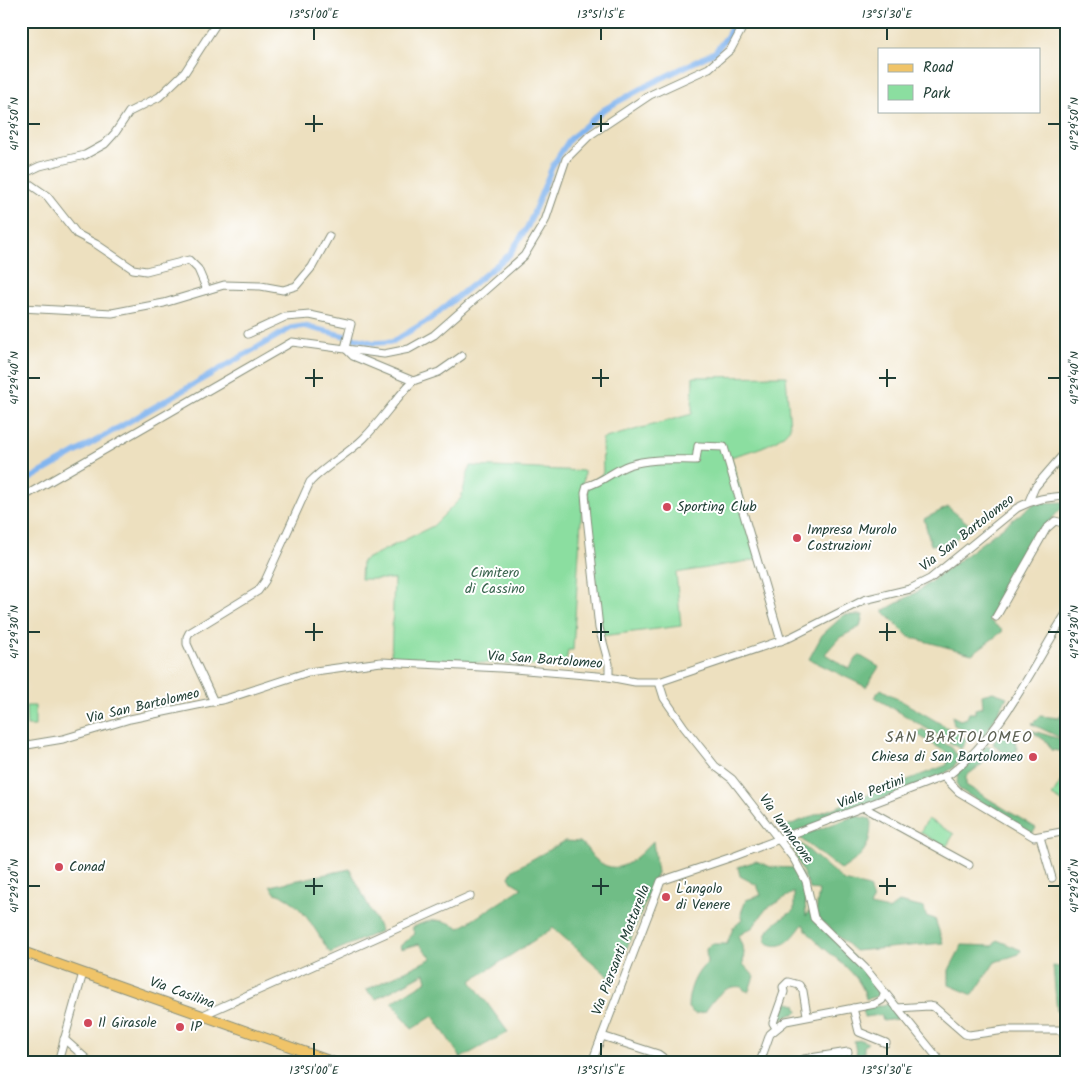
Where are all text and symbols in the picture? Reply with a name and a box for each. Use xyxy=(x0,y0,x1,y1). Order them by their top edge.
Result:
text: 13°51'00"E xyxy=(289,5,340,24)
text: 13°51'15"E xyxy=(577,5,626,24)
text: 13°51'30"E xyxy=(862,5,913,24)
legend xyxy=(878,48,1040,112)
text: Road xyxy=(923,56,954,80)
text: Park xyxy=(923,82,951,106)
text: 41°29'50"N xyxy=(5,97,24,151)
text: 41°29'50"N xyxy=(1065,97,1084,151)
text: 41°29'40"N xyxy=(5,351,24,405)
text: 41°29'40"N xyxy=(1065,351,1084,405)
street label: Via San Bartolomeo xyxy=(915,489,1019,577)
place label: Sporting Club xyxy=(677,496,757,518)
marker: Sporting Club xyxy=(661,501,673,513)
place label: Impresa Murolo Costruzioni xyxy=(807,519,897,557)
marker: Impresa Murolo Costruzioni xyxy=(791,532,803,544)
park label: Cimitero di Cassino xyxy=(465,562,525,600)
text: 41°29'30"N xyxy=(5,605,24,659)
text: 41°29'30"N xyxy=(1065,605,1084,659)
street label: Via San Bartolomeo xyxy=(487,645,603,675)
street label: Via San Bartolomeo xyxy=(84,682,202,730)
district label: SAN BARTOLOMEO xyxy=(885,725,1033,750)
place label: Chiesa di San Bartolomeo xyxy=(871,746,1023,768)
marker: Chiesa di San Bartolomeo xyxy=(1027,751,1039,763)
street label: Viale Pertini xyxy=(834,769,909,815)
street label: Via Iannacone xyxy=(753,789,819,869)
place label: Conad xyxy=(69,856,106,878)
text: 41°29'20"N xyxy=(5,859,24,913)
text: 41°29'20"N xyxy=(1065,859,1084,913)
marker: Conad xyxy=(53,861,65,873)
place label: L'angolo di Venere xyxy=(676,878,731,916)
street label: Via Piersanti Mattarella xyxy=(586,881,656,1019)
marker: L'angolo di Venere xyxy=(660,891,672,903)
street label: Via Casilina xyxy=(146,971,218,1015)
place label: Il Girasole xyxy=(98,1012,157,1034)
place label: IP xyxy=(190,1016,202,1038)
marker: Il Girasole xyxy=(82,1017,94,1029)
marker: IP xyxy=(174,1021,186,1033)
text: 13°51'00"E xyxy=(289,1061,340,1080)
text: 13°51'15"E xyxy=(577,1061,626,1080)
text: 13°51'30"E xyxy=(862,1061,913,1080)

